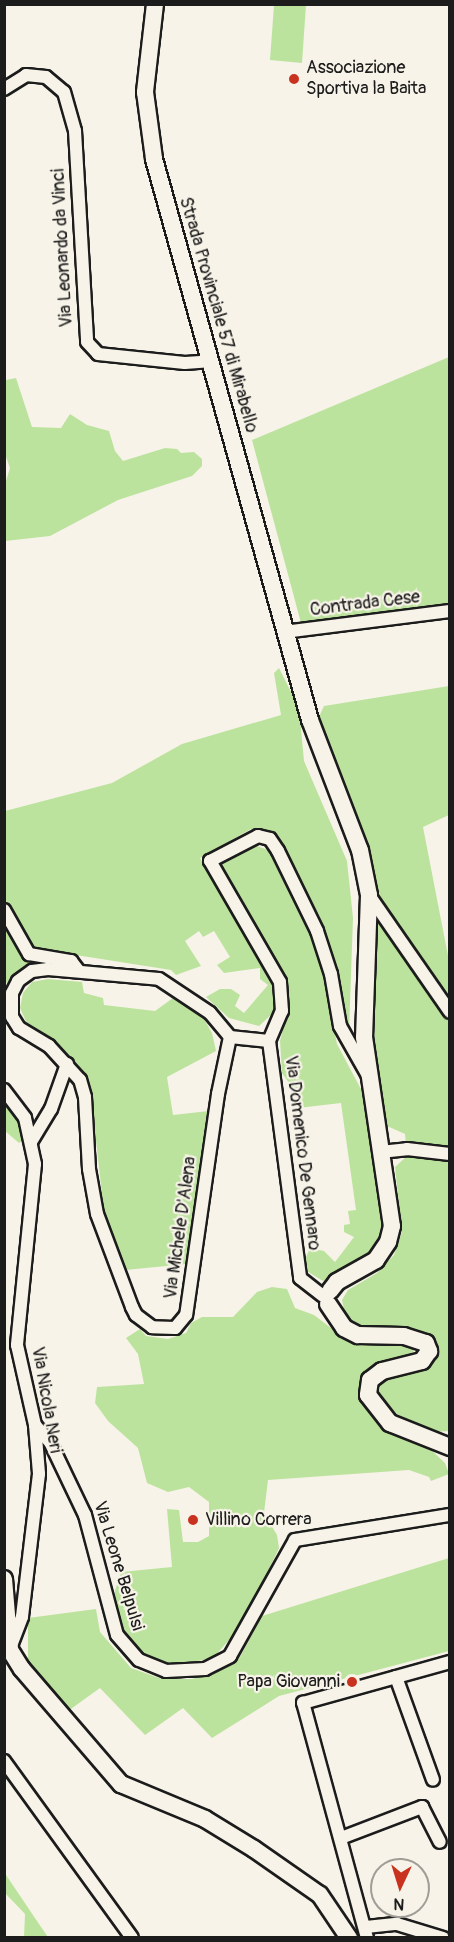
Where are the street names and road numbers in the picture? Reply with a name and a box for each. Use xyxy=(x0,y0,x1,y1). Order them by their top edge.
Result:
street label: Via Leonardo da Vinci xyxy=(48,168,78,328)
street label: Strada Provinciale 57 di Mirabello xyxy=(174,195,262,435)
street label: Contrada Cese xyxy=(309,587,421,621)
street label: Via Domenico De Gennaro xyxy=(279,1054,325,1252)
street label: Via Michele D'Alena xyxy=(160,1155,202,1301)
street label: Via Nicola Neri xyxy=(26,1345,66,1455)
street label: Via Leone Belpulsi xyxy=(88,1499,148,1633)

